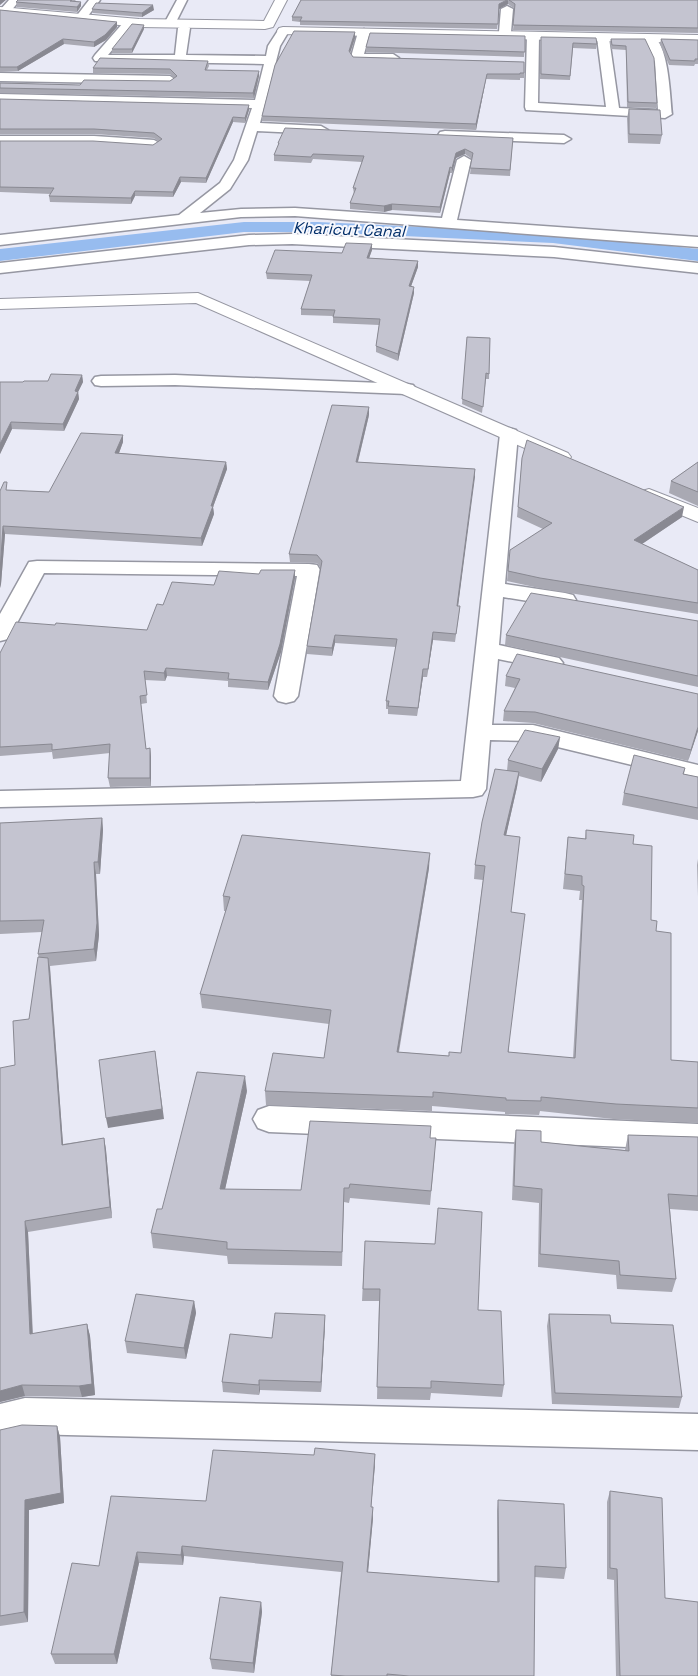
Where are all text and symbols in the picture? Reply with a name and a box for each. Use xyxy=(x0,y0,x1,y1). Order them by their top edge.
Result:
water label: Kharicut Canal xyxy=(293,217,407,242)

